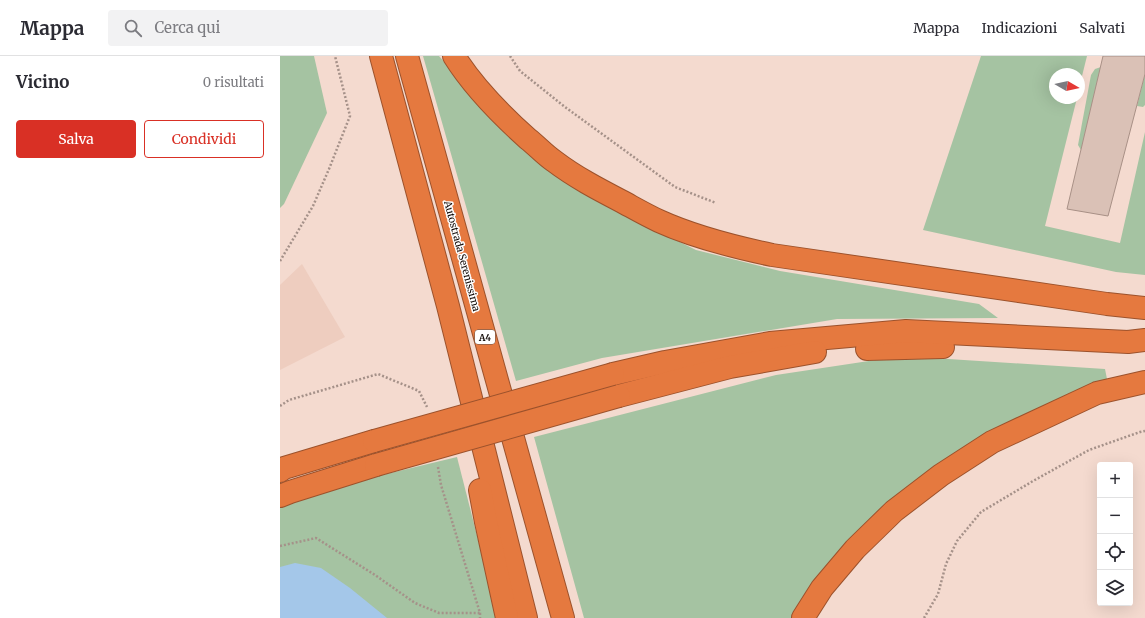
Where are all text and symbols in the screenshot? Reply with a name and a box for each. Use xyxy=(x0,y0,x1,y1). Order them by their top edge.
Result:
search box xyxy=(108,10,388,46)
text: Mappa xyxy=(20,16,84,40)
icon: search xyxy=(122,17,144,39)
text: Cerca qui xyxy=(154,18,220,37)
text: Mappa xyxy=(913,19,959,37)
text: Indicazioni xyxy=(981,19,1057,37)
text: Salvati xyxy=(1079,19,1125,37)
north arrow xyxy=(1049,68,1085,104)
text: Vicino xyxy=(16,71,69,93)
text: 0 risultati xyxy=(203,74,264,91)
button: Salva xyxy=(16,120,136,158)
button: Condividi xyxy=(144,120,264,158)
street label: Autostrada Serenissima xyxy=(441,198,483,313)
road number: A4 xyxy=(475,330,495,344)
map controls xyxy=(1097,462,1133,606)
button: + xyxy=(1097,462,1133,498)
button: − xyxy=(1097,498,1133,534)
button: locate xyxy=(1097,534,1133,570)
button: layers xyxy=(1097,570,1133,606)

